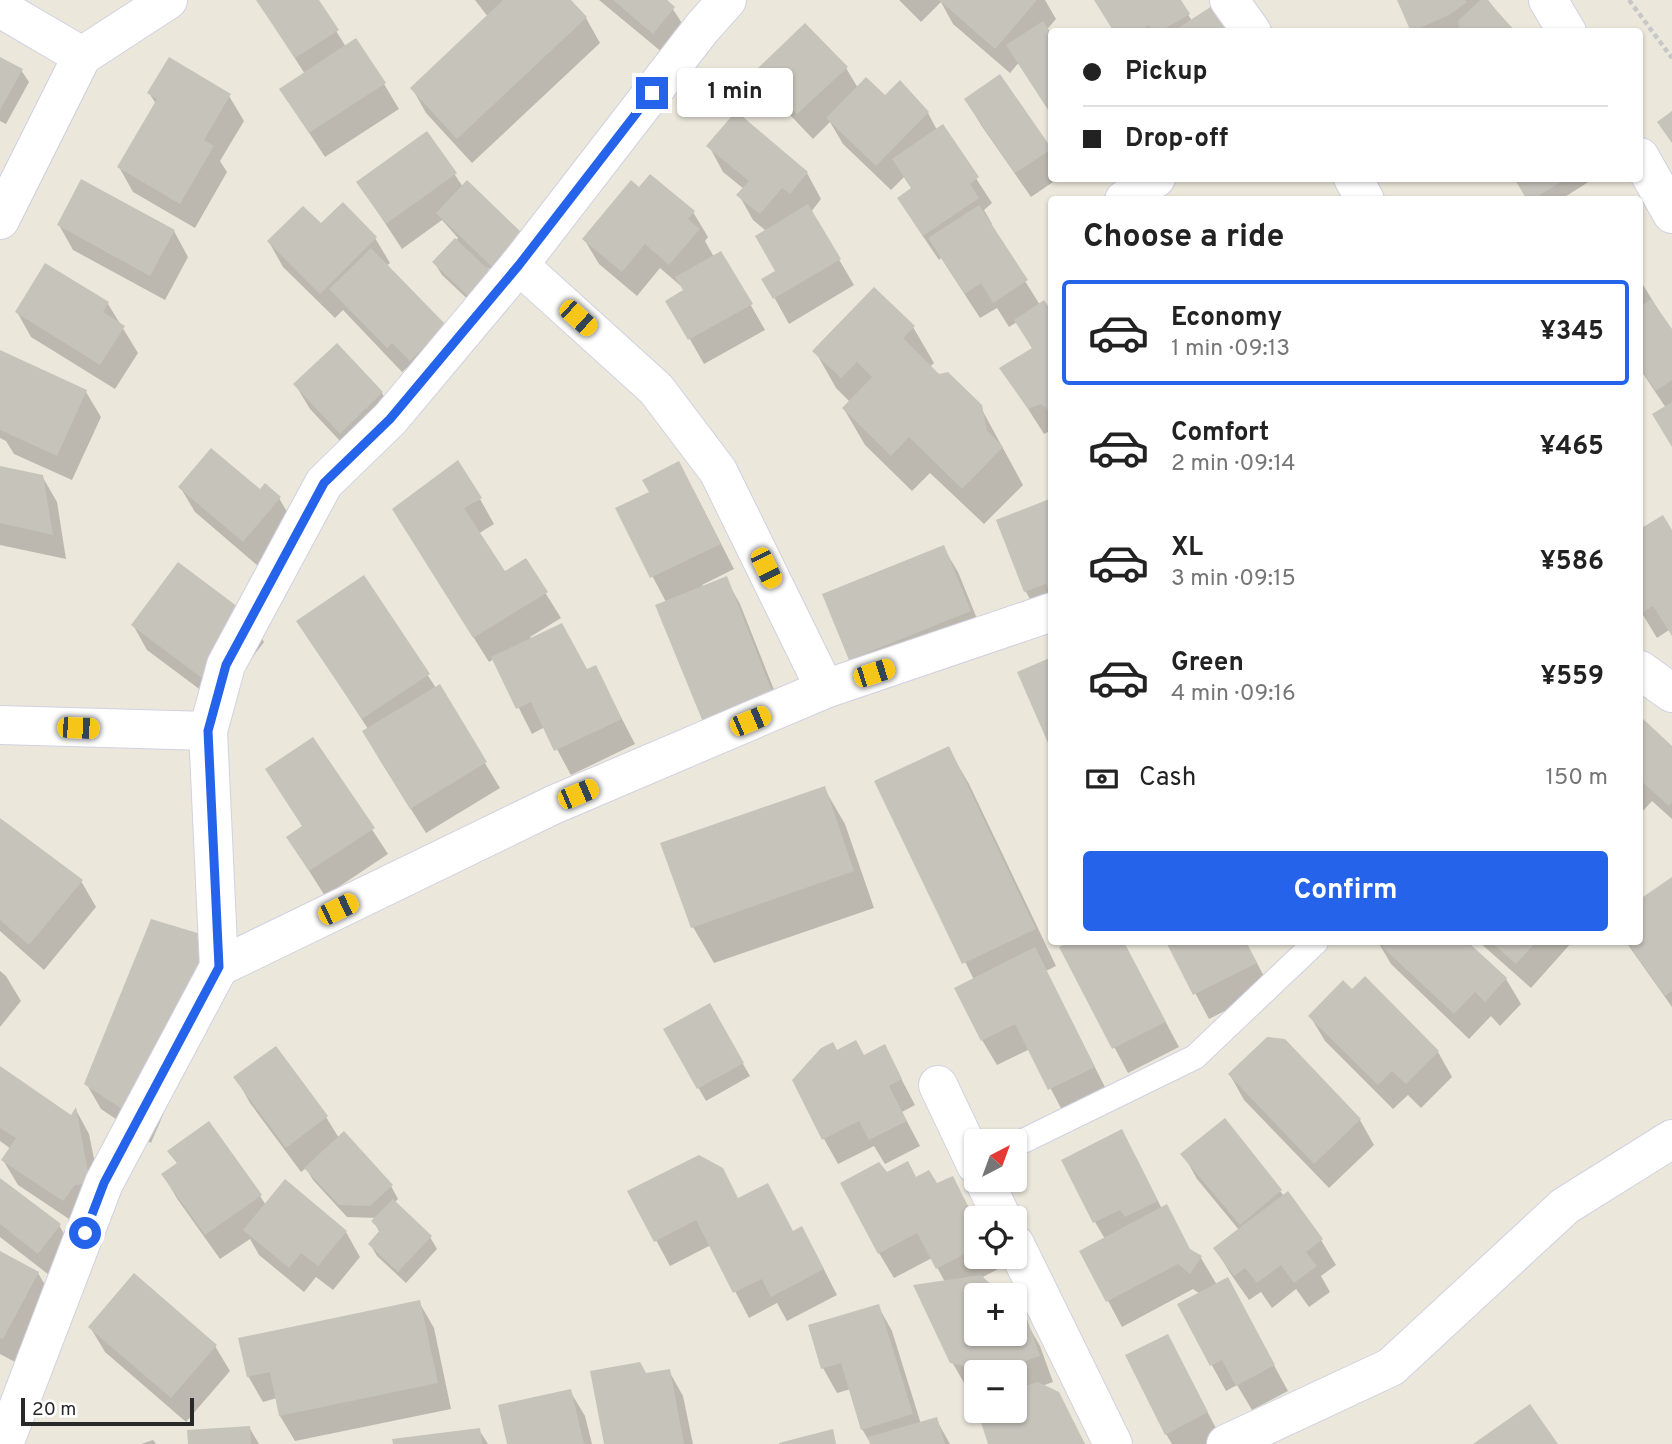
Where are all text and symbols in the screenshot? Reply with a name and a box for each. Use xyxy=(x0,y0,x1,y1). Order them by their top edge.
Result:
text: Pickup xyxy=(1125,56,1208,89)
callout: 1 min xyxy=(676,68,792,118)
route end xyxy=(636,77,668,109)
text: 1 min xyxy=(707,78,763,107)
text: Drop-off xyxy=(1125,123,1228,156)
text: Choose a ride xyxy=(1083,218,1284,258)
car xyxy=(556,296,601,340)
icon: car xyxy=(1087,301,1150,364)
text: Economy xyxy=(1171,302,1282,335)
text: ¥345 xyxy=(1540,316,1604,349)
text: 1 min · 09:13 xyxy=(1171,335,1290,364)
icon: car xyxy=(1087,416,1150,479)
text: Comfort xyxy=(1171,417,1269,450)
text: ¥465 xyxy=(1540,431,1604,464)
text: 2 min · 09:14 xyxy=(1171,450,1296,479)
icon: car xyxy=(1087,531,1150,594)
text: XL xyxy=(1171,532,1203,565)
car xyxy=(748,545,785,591)
text: ¥586 xyxy=(1540,546,1604,579)
text: 3 min · 09:15 xyxy=(1171,565,1296,594)
icon: car xyxy=(1087,646,1150,709)
text: Green xyxy=(1171,647,1244,680)
car xyxy=(851,657,898,689)
text: ¥559 xyxy=(1540,661,1604,694)
text: 4 min · 09:16 xyxy=(1171,680,1296,709)
car xyxy=(727,703,774,739)
car xyxy=(57,717,100,739)
icon: cash xyxy=(1083,760,1121,798)
text: Cash xyxy=(1139,762,1196,795)
text: 150 m xyxy=(1546,764,1608,793)
car xyxy=(555,776,602,812)
button: Confirm xyxy=(1083,851,1608,931)
car xyxy=(315,890,362,928)
north arrow xyxy=(964,1129,1027,1192)
map controls xyxy=(964,1129,1027,1423)
button: locate xyxy=(964,1206,1027,1269)
route start xyxy=(69,1217,101,1249)
button: + xyxy=(964,1283,1027,1346)
button: − xyxy=(964,1360,1027,1423)
scale bar xyxy=(21,1395,194,1427)
text: 20 m xyxy=(32,1398,76,1422)

